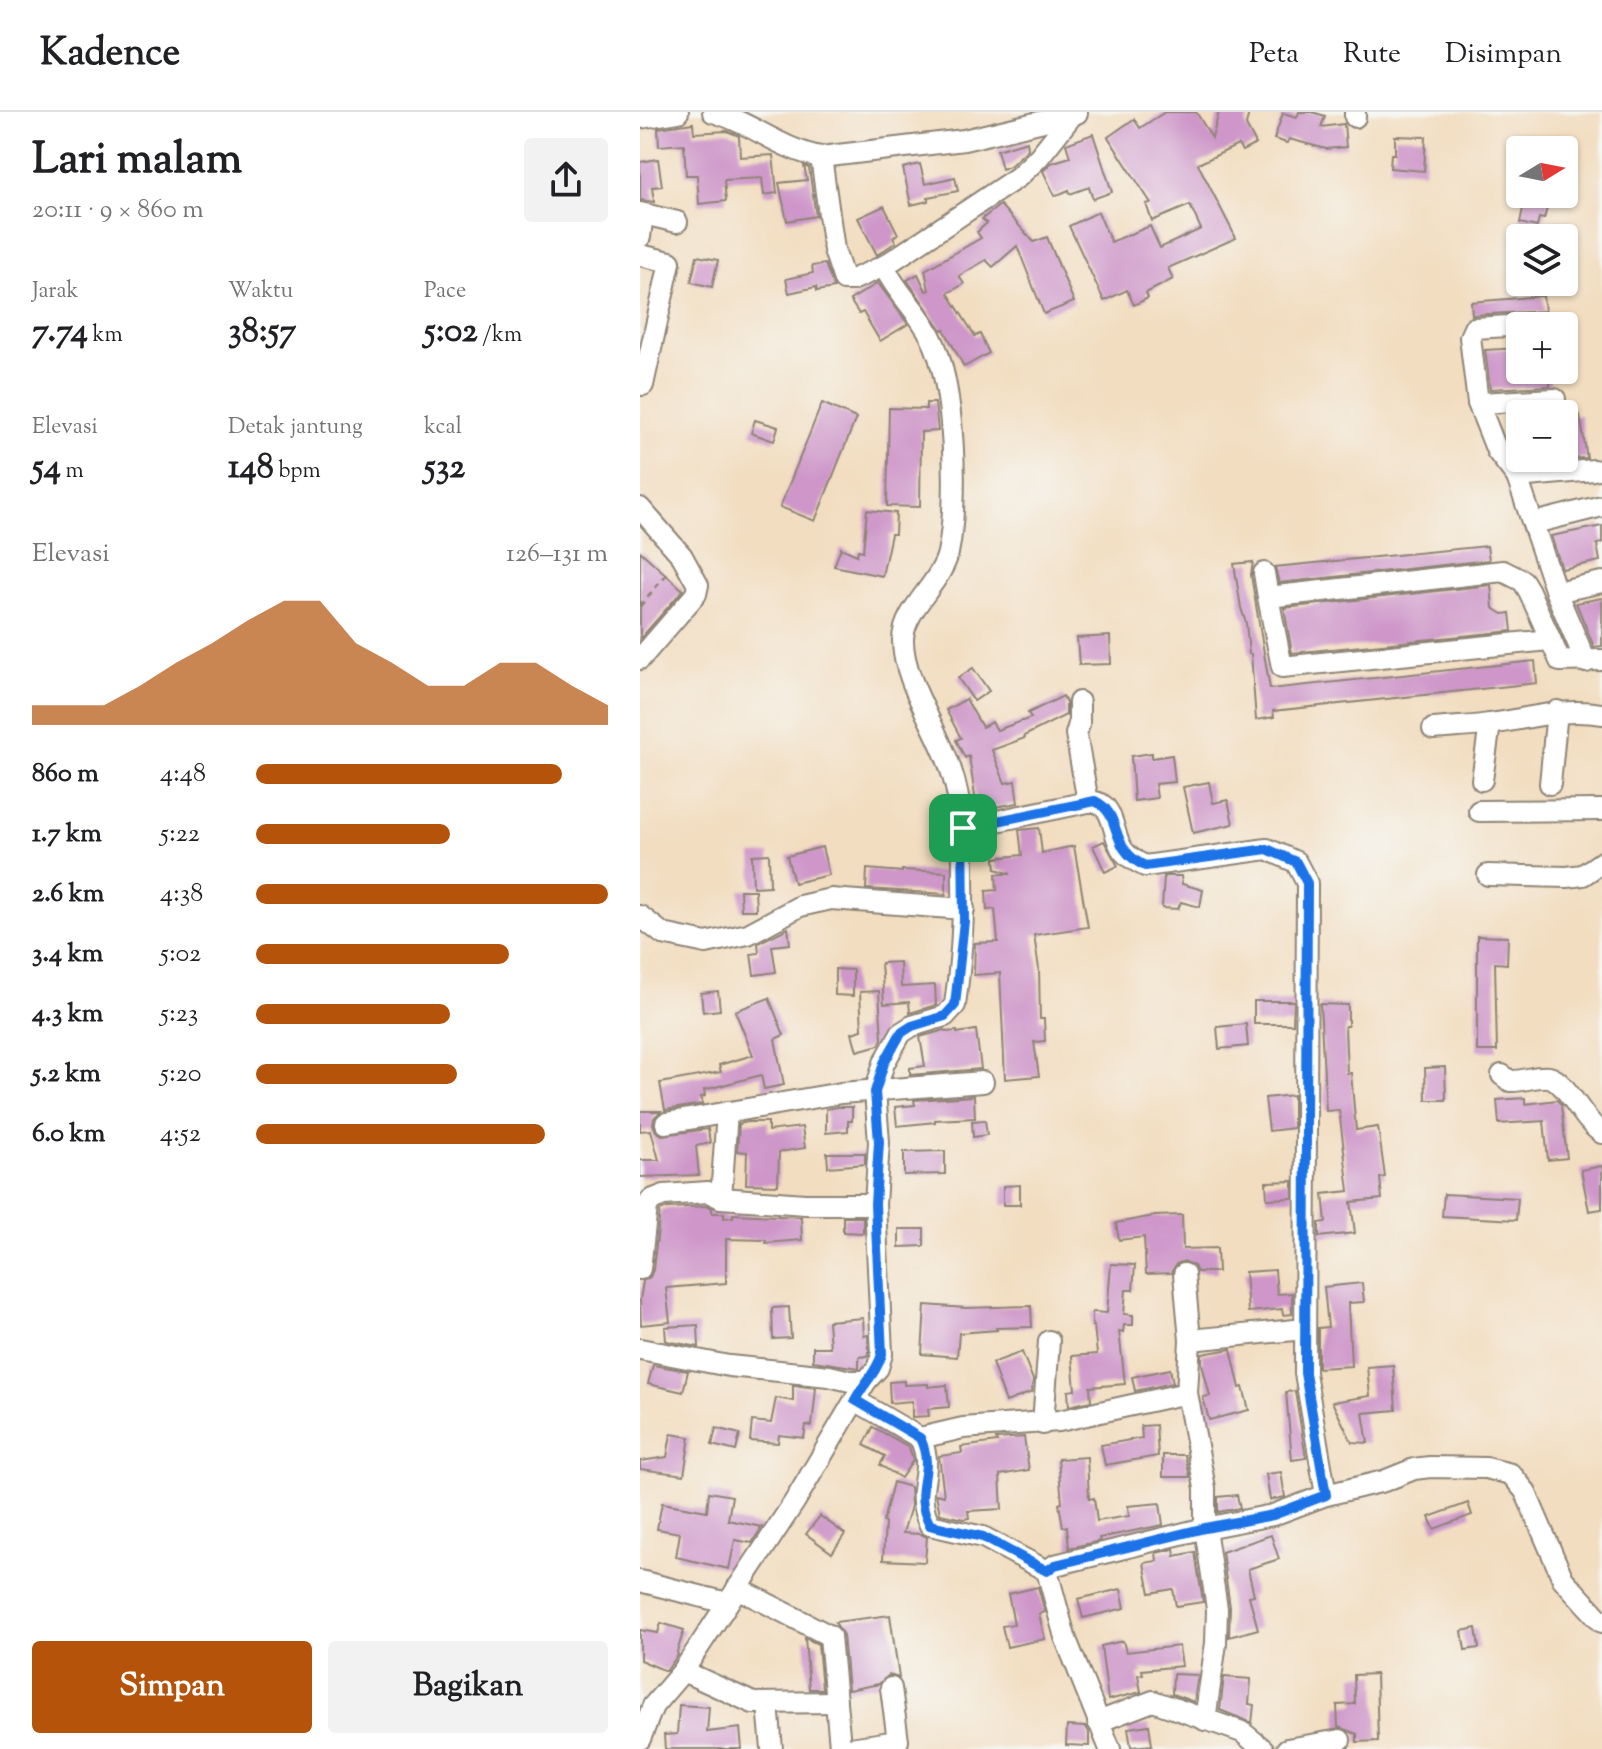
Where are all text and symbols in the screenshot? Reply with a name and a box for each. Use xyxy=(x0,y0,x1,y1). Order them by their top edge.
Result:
text: Kadence xyxy=(40,28,180,82)
text: Peta xyxy=(1249,35,1299,75)
text: Rute xyxy=(1343,35,1401,75)
text: Disimpan xyxy=(1445,35,1562,75)
text: Lari malam xyxy=(32,130,242,193)
north arrow xyxy=(1506,136,1578,208)
map controls xyxy=(1506,136,1578,472)
button: share xyxy=(524,138,608,222)
text: 20:11 · 9 × 860 m xyxy=(32,192,204,229)
button: layers xyxy=(1506,224,1578,296)
text: Jarak xyxy=(32,276,79,308)
text: Waktu xyxy=(228,276,293,308)
text: Pace xyxy=(424,276,466,308)
text: 7.74 xyxy=(32,308,88,357)
text: 38:57 xyxy=(228,308,296,357)
text: 5:02 xyxy=(424,308,478,357)
button: + xyxy=(1506,312,1578,384)
text: km xyxy=(88,320,123,352)
text: /km xyxy=(478,320,522,352)
button: − xyxy=(1506,400,1578,472)
text: Elevasi xyxy=(32,412,98,444)
text: Detak jantung xyxy=(228,412,363,444)
text: kcal xyxy=(424,412,462,444)
text: 54 xyxy=(32,444,61,493)
text: 148 xyxy=(228,444,274,493)
text: 532 xyxy=(424,444,465,493)
text: m xyxy=(61,456,84,488)
text: bpm xyxy=(274,456,321,488)
text: Elevasi xyxy=(32,536,110,573)
text: 126–131 m xyxy=(506,536,608,573)
text: 860 m xyxy=(32,756,99,793)
text: 4:48 xyxy=(160,756,206,793)
pin xyxy=(929,794,997,862)
icon: arrive xyxy=(941,806,985,850)
text: 1.7 km xyxy=(32,816,102,853)
text: 5:22 xyxy=(160,816,200,853)
text: 2.6 km xyxy=(32,876,104,913)
text: 4:38 xyxy=(160,876,203,913)
text: 3.4 km xyxy=(32,936,103,973)
text: 5:02 xyxy=(160,936,201,973)
text: 4.3 km xyxy=(32,996,103,1033)
text: 5:23 xyxy=(160,996,198,1033)
text: 5.2 km xyxy=(32,1056,101,1093)
text: 5:20 xyxy=(160,1056,202,1093)
text: 6.0 km xyxy=(32,1116,105,1153)
text: 4:52 xyxy=(160,1116,201,1153)
button: Simpan xyxy=(32,1641,312,1733)
button: Bagikan xyxy=(328,1641,608,1733)

